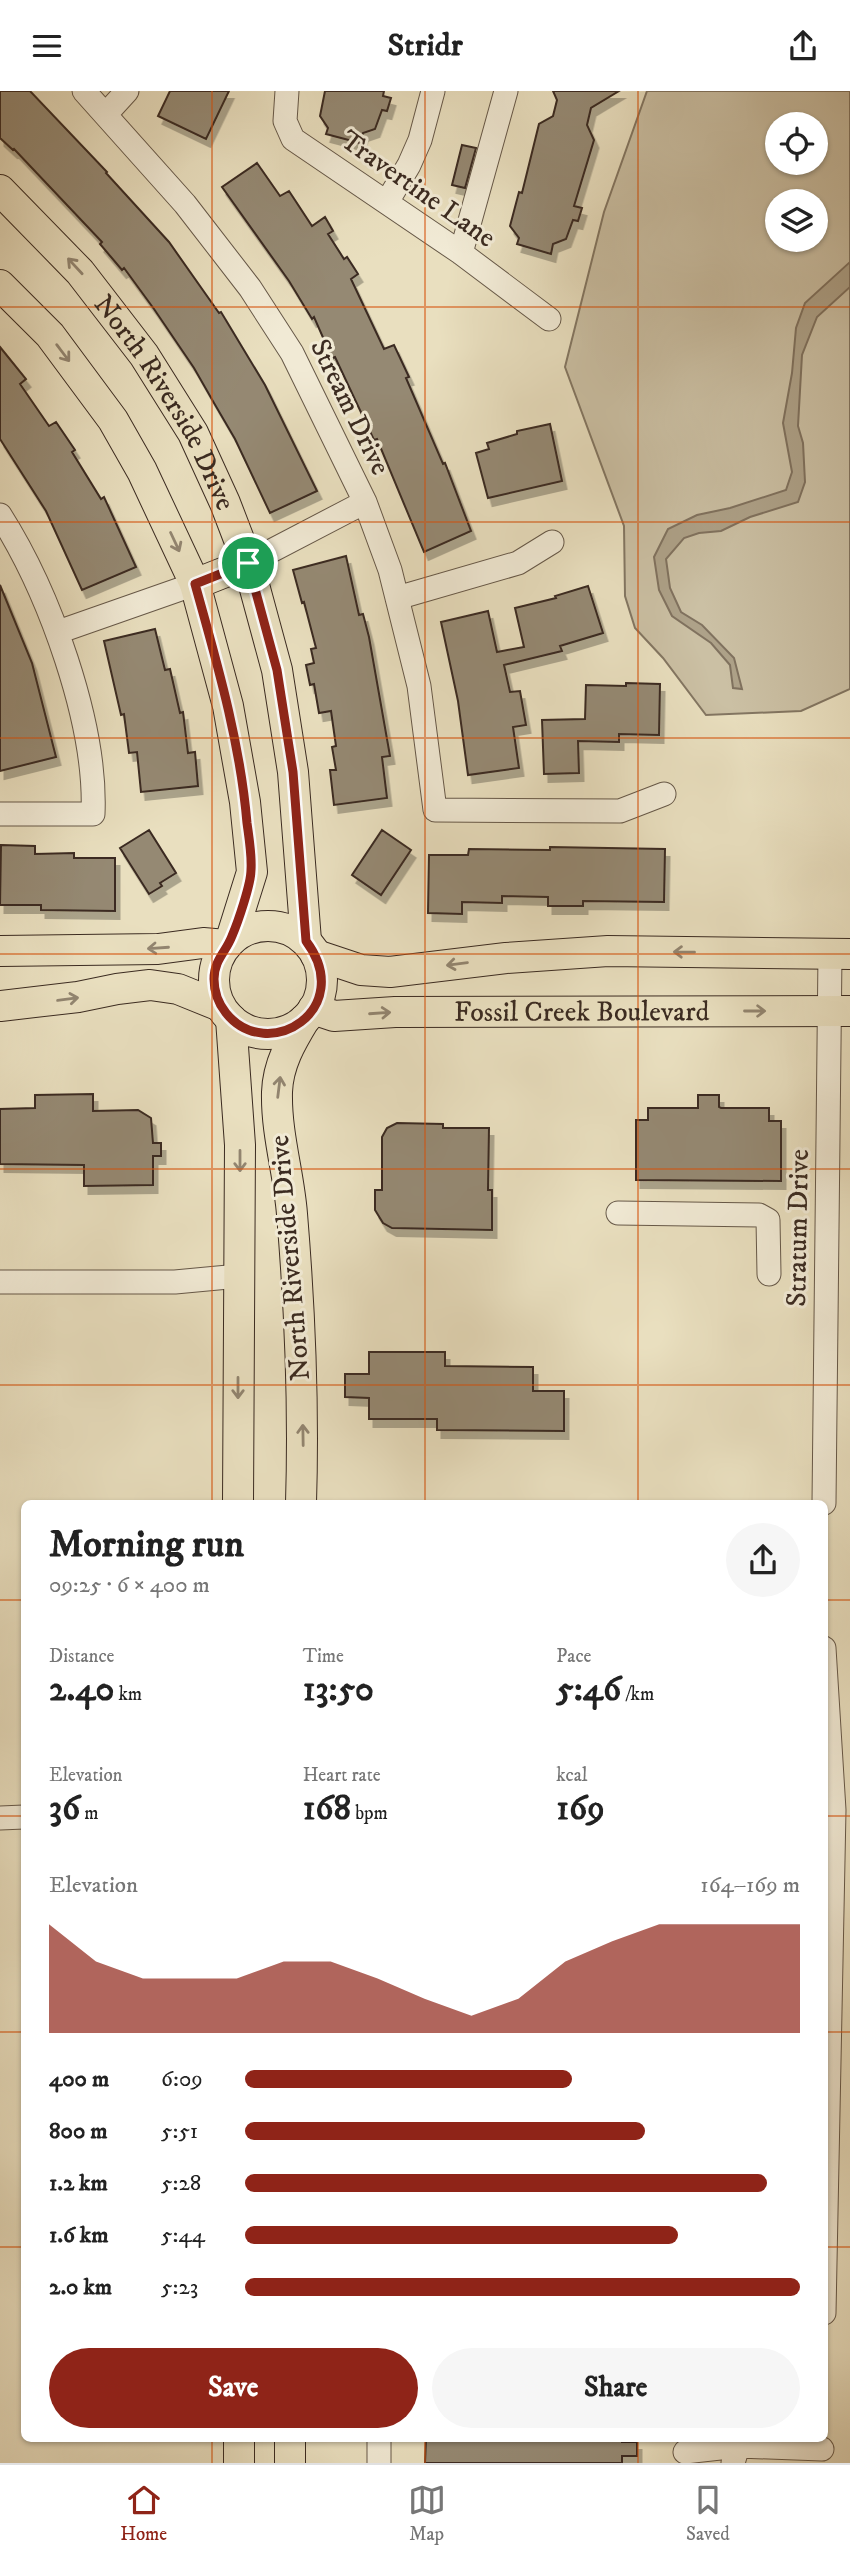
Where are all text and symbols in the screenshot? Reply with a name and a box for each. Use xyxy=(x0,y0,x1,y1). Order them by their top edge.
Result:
text: Stridr xyxy=(387,26,463,66)
icon: menu xyxy=(28,27,66,65)
icon: share xyxy=(784,27,822,65)
map controls xyxy=(765,112,828,252)
button: locate xyxy=(765,112,828,175)
street label: Travertine Lane xyxy=(334,123,502,255)
button: layers xyxy=(765,189,828,252)
one-way arrow xyxy=(66,258,83,275)
street label: North Riverside Drive xyxy=(86,288,243,515)
street label: Stream Drive xyxy=(302,333,398,481)
one-way arrow xyxy=(55,343,70,362)
one-way arrow xyxy=(169,531,182,553)
pin xyxy=(218,533,278,593)
icon: arrive xyxy=(229,544,267,582)
one-way arrow xyxy=(147,942,170,955)
one-way arrow xyxy=(673,946,696,959)
one-way arrow xyxy=(446,957,469,970)
one-way arrow xyxy=(56,992,79,1005)
street label: Fossil Creek Boulevard xyxy=(454,994,710,1029)
one-way arrow xyxy=(743,1004,766,1018)
one-way arrow xyxy=(368,1006,391,1019)
one-way arrow xyxy=(272,1076,285,1099)
street label: North Riverside Drive xyxy=(262,1134,318,1382)
one-way arrow xyxy=(233,1149,247,1172)
street label: Stratum Drive xyxy=(779,1149,817,1307)
one-way arrow xyxy=(231,1376,245,1399)
one-way arrow xyxy=(296,1424,309,1447)
text: Morning run xyxy=(49,1521,244,1569)
button: share xyxy=(726,1523,800,1597)
text: 09:25 · 6 × 400 m xyxy=(49,1571,210,1600)
text: Distance xyxy=(49,1645,114,1668)
text: Time xyxy=(303,1645,344,1668)
text: Pace xyxy=(556,1645,591,1668)
text: 2.40 xyxy=(49,1668,114,1712)
text: 13:50 xyxy=(303,1668,374,1712)
text: 5:46 xyxy=(556,1668,621,1712)
text: km xyxy=(114,1683,142,1706)
text: /km xyxy=(621,1683,654,1706)
text: Elevation xyxy=(49,1764,123,1787)
text: Heart rate xyxy=(303,1764,381,1787)
text: kcal xyxy=(556,1764,588,1787)
text: 36 xyxy=(49,1787,80,1831)
text: 168 xyxy=(303,1787,351,1831)
text: 169 xyxy=(556,1787,605,1831)
text: m xyxy=(80,1802,99,1825)
text: bpm xyxy=(351,1802,388,1825)
text: Elevation xyxy=(49,1871,138,1900)
text: 164–169 m xyxy=(700,1871,800,1900)
text: 400 m xyxy=(49,2065,109,2094)
text: 6:09 xyxy=(161,2065,203,2094)
text: 800 m xyxy=(49,2117,107,2146)
text: 5:51 xyxy=(161,2117,198,2146)
text: 1.2 km xyxy=(49,2169,108,2198)
text: 5:28 xyxy=(161,2169,201,2198)
text: 1.6 km xyxy=(49,2221,108,2250)
text: 5:44 xyxy=(161,2221,205,2250)
text: 2.0 km xyxy=(49,2273,112,2302)
text: 5:23 xyxy=(161,2273,198,2302)
button: Save xyxy=(49,2348,418,2428)
button: Share xyxy=(432,2348,800,2428)
tab: Home xyxy=(120,2481,167,2546)
tab: Map xyxy=(408,2481,446,2546)
tab: Saved xyxy=(686,2481,730,2546)

